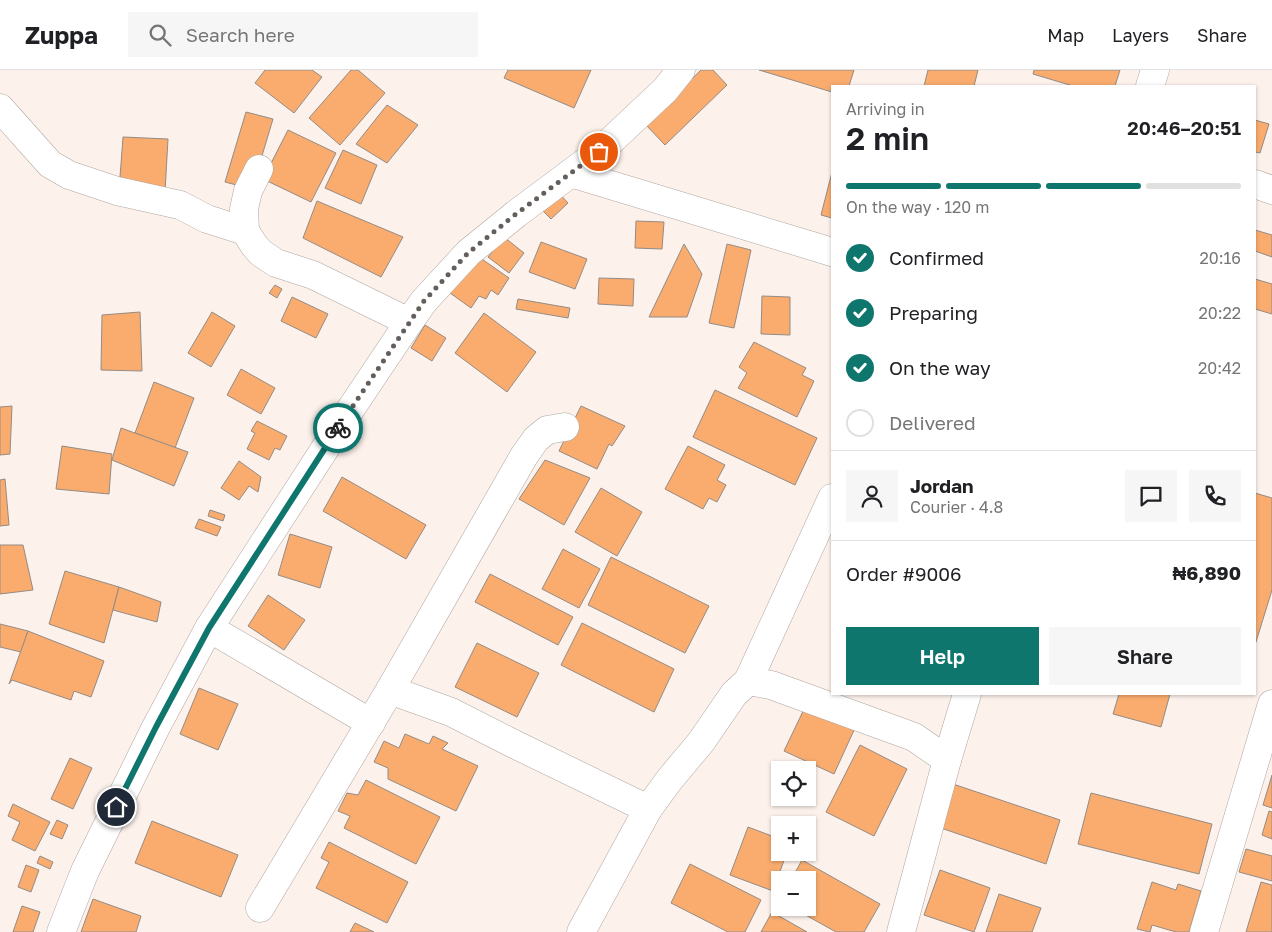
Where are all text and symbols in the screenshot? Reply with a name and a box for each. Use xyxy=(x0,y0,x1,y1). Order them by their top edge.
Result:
search box xyxy=(128,12,478,57)
text: Zuppa xyxy=(25,20,98,49)
icon: search xyxy=(146,21,174,49)
text: Search here xyxy=(186,23,295,46)
text: Map xyxy=(1047,24,1084,46)
text: Layers xyxy=(1112,24,1169,46)
text: Share xyxy=(1197,24,1247,46)
text: Arriving in xyxy=(846,99,925,119)
text: 20:46–20:51 xyxy=(1127,116,1241,139)
text: 2 min xyxy=(846,119,929,157)
pin xyxy=(578,131,620,173)
icon: bag xyxy=(585,138,613,166)
text: On the way · 120 m xyxy=(846,197,989,217)
icon: check xyxy=(846,244,874,272)
text: Confirmed xyxy=(889,246,984,269)
text: 20:16 xyxy=(1200,248,1241,268)
icon: check xyxy=(846,299,874,327)
text: Preparing xyxy=(889,301,978,324)
text: 20:22 xyxy=(1198,303,1241,323)
icon: check xyxy=(846,354,874,382)
text: On the way xyxy=(889,356,991,379)
text: 20:42 xyxy=(1198,358,1241,378)
courier xyxy=(313,403,363,453)
text: Delivered xyxy=(889,411,976,434)
icon: bike xyxy=(324,414,352,442)
button: person xyxy=(846,470,898,522)
button: chat xyxy=(1125,470,1177,522)
button: phone xyxy=(1189,470,1241,522)
text: Jordan xyxy=(910,474,974,497)
text: Courier · 4.8 xyxy=(910,497,1003,517)
text: ₦6,890 xyxy=(1173,561,1241,584)
text: Order #9006 xyxy=(846,562,962,585)
button: Help xyxy=(846,627,1039,685)
button: Share xyxy=(1049,627,1241,685)
map controls xyxy=(771,761,816,916)
button: locate xyxy=(771,761,816,806)
pin xyxy=(95,786,137,828)
icon: home xyxy=(102,793,130,821)
button: + xyxy=(771,816,816,861)
button: − xyxy=(771,871,816,916)

